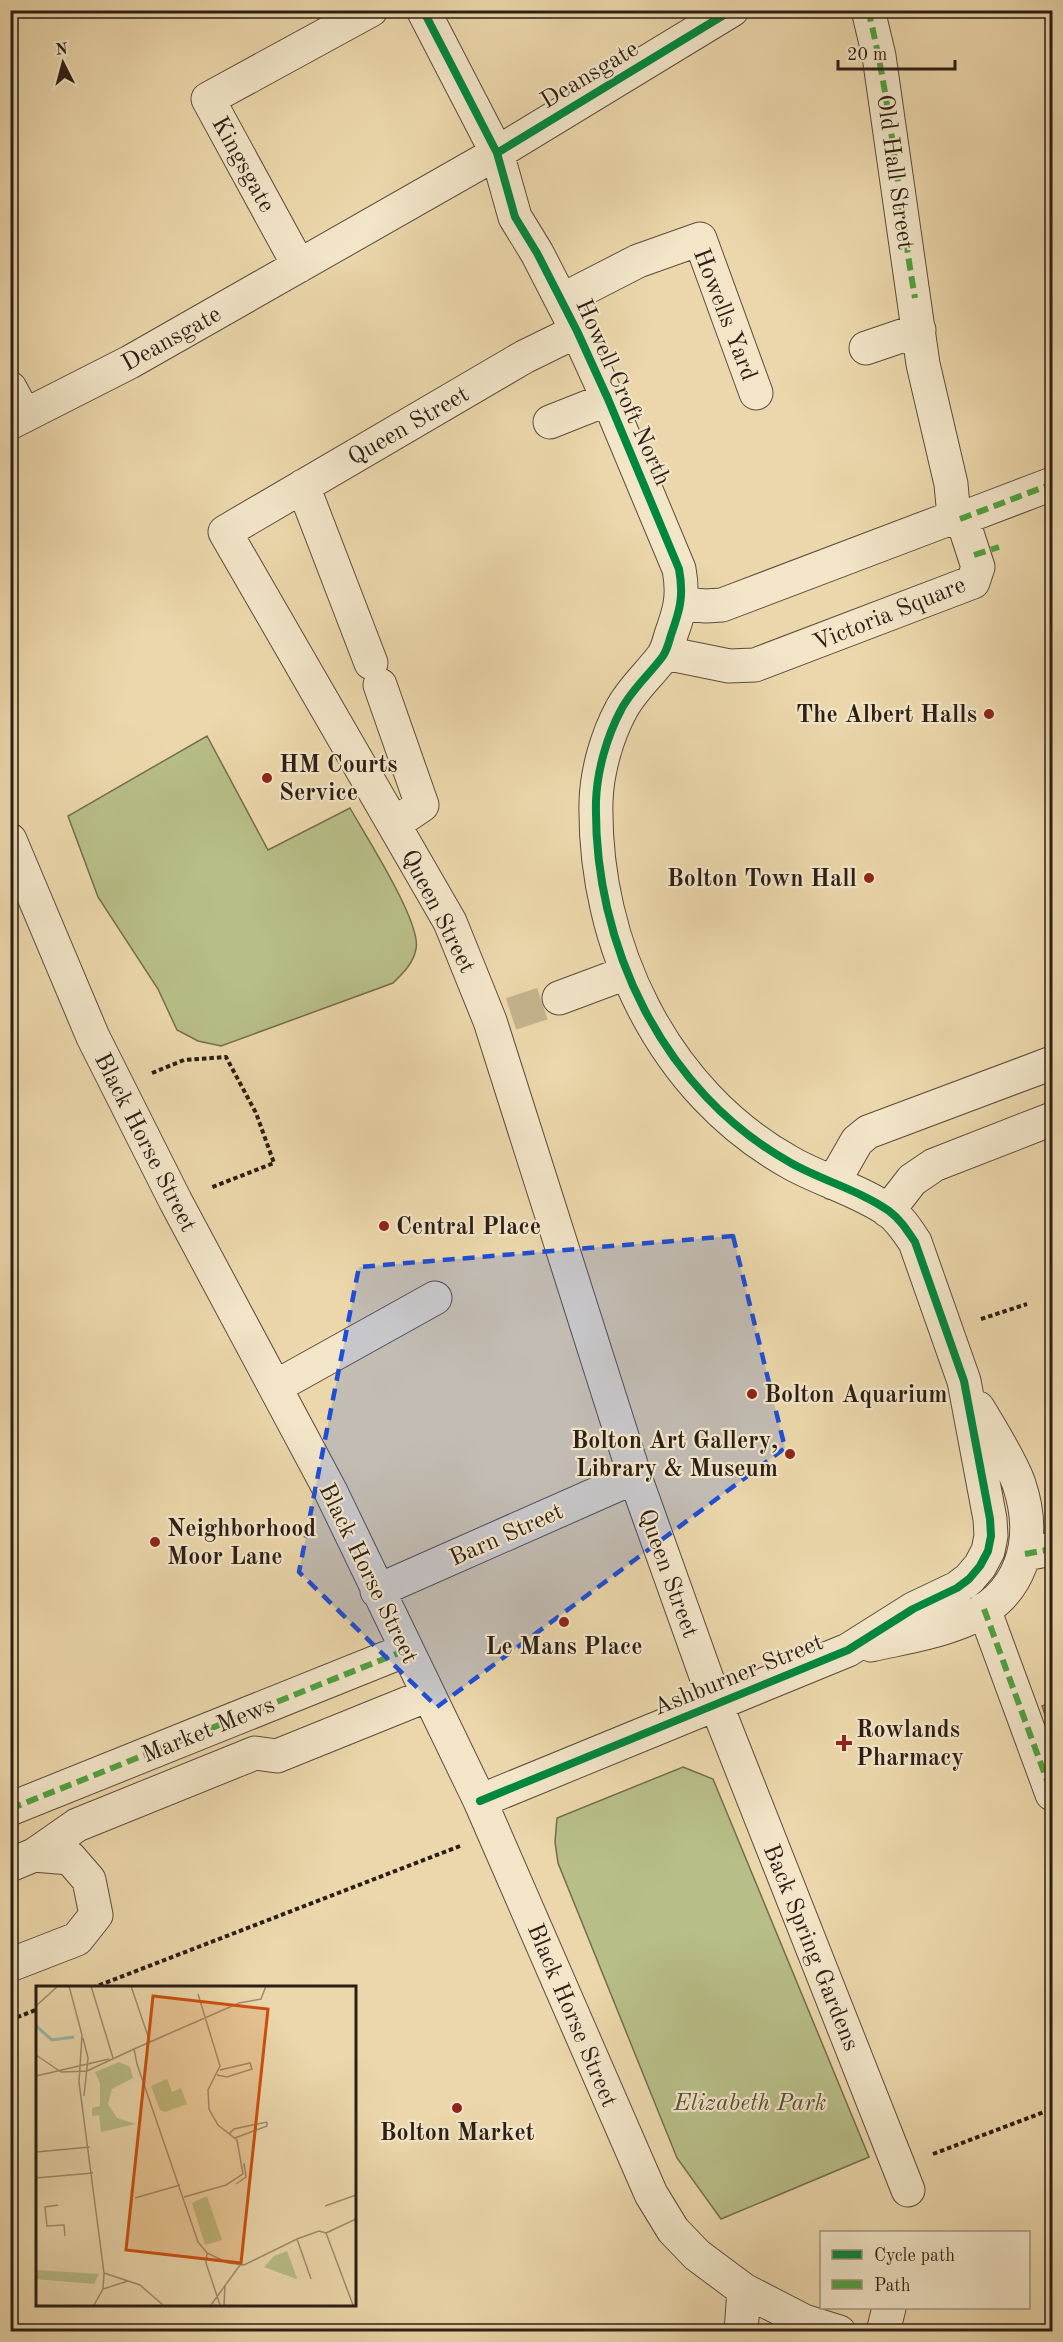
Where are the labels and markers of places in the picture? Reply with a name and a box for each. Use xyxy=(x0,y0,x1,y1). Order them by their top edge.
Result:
place label: The Albert Halls xyxy=(796,704,977,728)
marker: The Albert Halls xyxy=(982,707,996,721)
place label: HM Courts Service xyxy=(279,754,397,806)
marker: HM Courts Service xyxy=(260,771,274,785)
place label: Bolton Town Hall xyxy=(667,868,857,892)
marker: Bolton Town Hall xyxy=(862,871,876,885)
place label: Central Place xyxy=(396,1216,541,1240)
marker: Central Place xyxy=(377,1219,391,1233)
place label: Bolton Aquarium xyxy=(764,1384,947,1408)
marker: Bolton Aquarium xyxy=(745,1387,759,1401)
place label: Bolton Art Gallery, Library & Museum xyxy=(571,1430,778,1482)
marker: Bolton Art Gallery, Library & Museum xyxy=(783,1447,797,1461)
place label: Neighborhood Moor Lane xyxy=(167,1518,316,1570)
marker: Neighborhood Moor Lane xyxy=(148,1535,162,1549)
marker: Le Mans Place xyxy=(557,1615,571,1629)
place label: Le Mans Place xyxy=(485,1636,643,1660)
place label: Rowlands Pharmacy xyxy=(856,1719,964,1771)
marker: Rowlands Pharmacy xyxy=(837,1736,851,1750)
marker: Bolton Market xyxy=(450,2101,464,2115)
place label: Bolton Market xyxy=(380,2122,535,2146)

